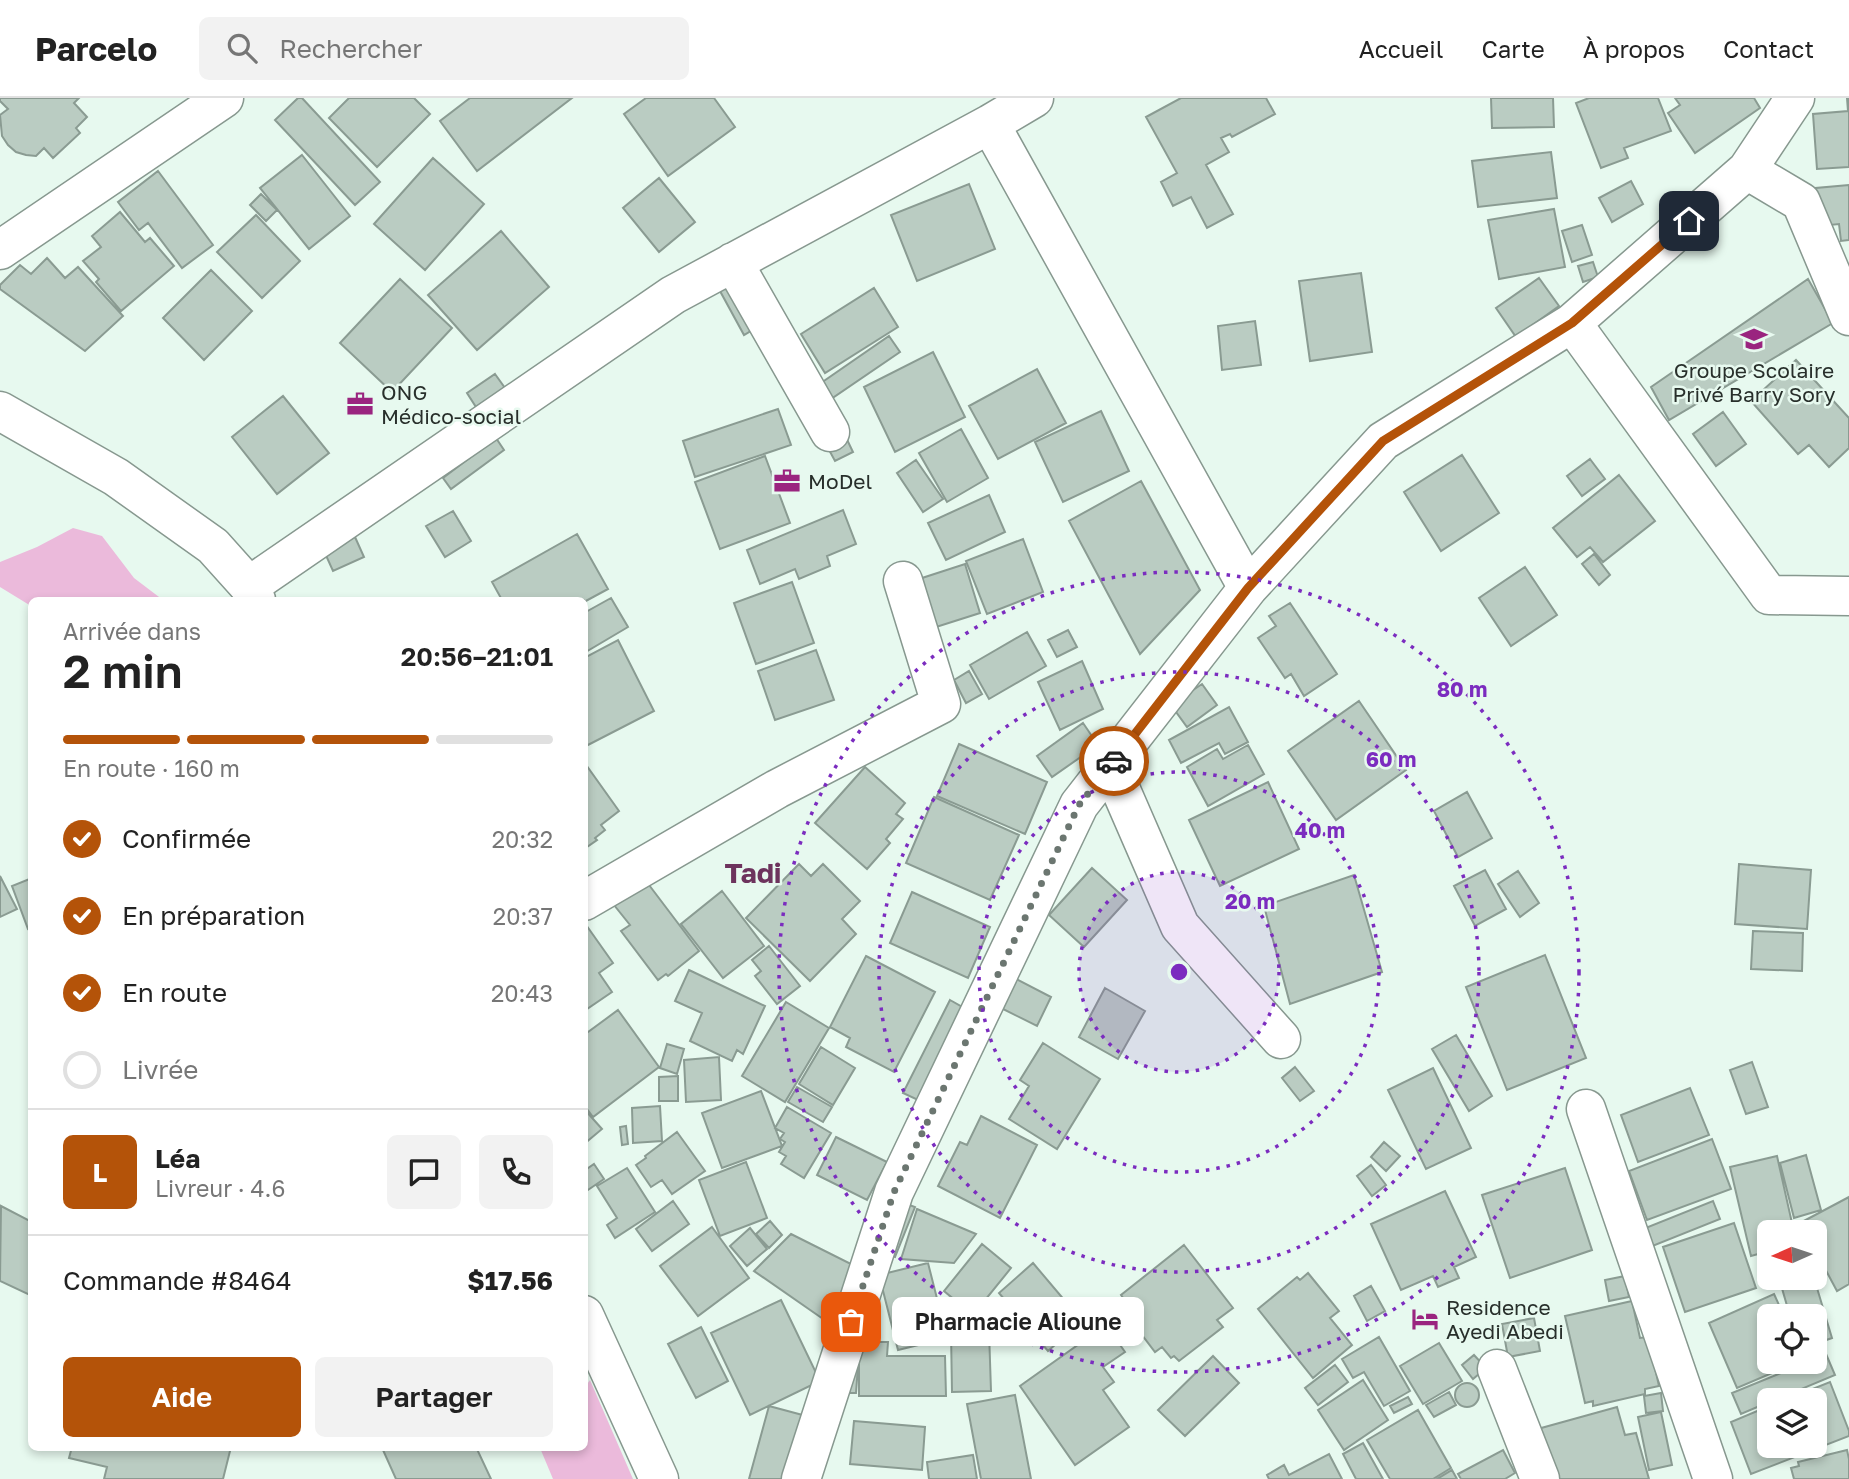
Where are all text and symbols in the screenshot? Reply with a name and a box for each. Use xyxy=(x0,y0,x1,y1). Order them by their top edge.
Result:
search box xyxy=(199,17,689,80)
text: Parcelo xyxy=(35,29,157,68)
icon: search xyxy=(223,29,261,67)
text: Rechercher xyxy=(279,33,422,64)
text: Accueil xyxy=(1359,34,1443,63)
text: Carte xyxy=(1481,34,1545,63)
text: À propos xyxy=(1583,34,1685,63)
text: Contact xyxy=(1723,34,1814,63)
pin xyxy=(1659,191,1719,251)
icon: home xyxy=(1670,202,1708,240)
school or university icon: Groupe Scolaire Privé Barry Sory xyxy=(1739,324,1769,354)
place label: Groupe Scolaire Privé Barry Sory xyxy=(1673,357,1836,407)
place label: ONG Médico-social xyxy=(381,379,521,429)
office icon: ONG Médico-social xyxy=(345,389,375,419)
office icon: MoDel xyxy=(772,466,802,496)
place label: MoDel xyxy=(808,468,872,494)
text: Arrivée dans xyxy=(63,617,201,645)
text: 20:56–21:01 xyxy=(401,641,553,672)
text: 2 min xyxy=(63,643,183,698)
text: 80 m xyxy=(1437,676,1487,702)
courier xyxy=(1079,726,1149,796)
icon: car xyxy=(1095,742,1133,780)
text: 60 m xyxy=(1366,746,1416,772)
text: En route · 160 m xyxy=(63,754,240,782)
text: 40 m xyxy=(1295,817,1345,843)
icon: check xyxy=(63,820,101,858)
text: Confirmée xyxy=(122,823,251,854)
text: 20:32 xyxy=(492,825,553,853)
district label: Tadi xyxy=(724,856,782,889)
text: 20 m xyxy=(1225,888,1275,914)
icon: check xyxy=(63,897,101,935)
text: En préparation xyxy=(122,900,305,931)
text: 20:37 xyxy=(493,902,553,930)
centre of rings xyxy=(1167,960,1191,984)
icon: check xyxy=(63,974,101,1012)
text: En route xyxy=(122,977,227,1008)
text: 20:43 xyxy=(491,979,553,1007)
text: Livrée xyxy=(122,1054,198,1085)
button: chat xyxy=(387,1135,461,1209)
button: phone xyxy=(479,1135,553,1209)
text: Léa xyxy=(155,1143,200,1174)
text: L xyxy=(93,1157,107,1188)
text: Livreur · 4.6 xyxy=(155,1174,285,1202)
north arrow xyxy=(1757,1220,1827,1290)
map controls xyxy=(1757,1220,1827,1458)
text: Commande #8464 xyxy=(63,1265,292,1296)
text: $17.56 xyxy=(467,1265,553,1296)
pin xyxy=(821,1292,881,1352)
place label: Residence Ayedi Abedi xyxy=(1446,1294,1564,1344)
callout: Pharmacie Alioune xyxy=(893,1298,1145,1346)
icon: bag xyxy=(832,1303,870,1341)
hotel icon: Residence Ayedi Abedi xyxy=(1410,1304,1440,1334)
button: locate xyxy=(1757,1304,1827,1374)
text: Pharmacie Alioune xyxy=(914,1307,1122,1335)
button: Aide xyxy=(63,1357,301,1437)
button: Partager xyxy=(315,1357,553,1437)
button: layers xyxy=(1757,1388,1827,1458)

